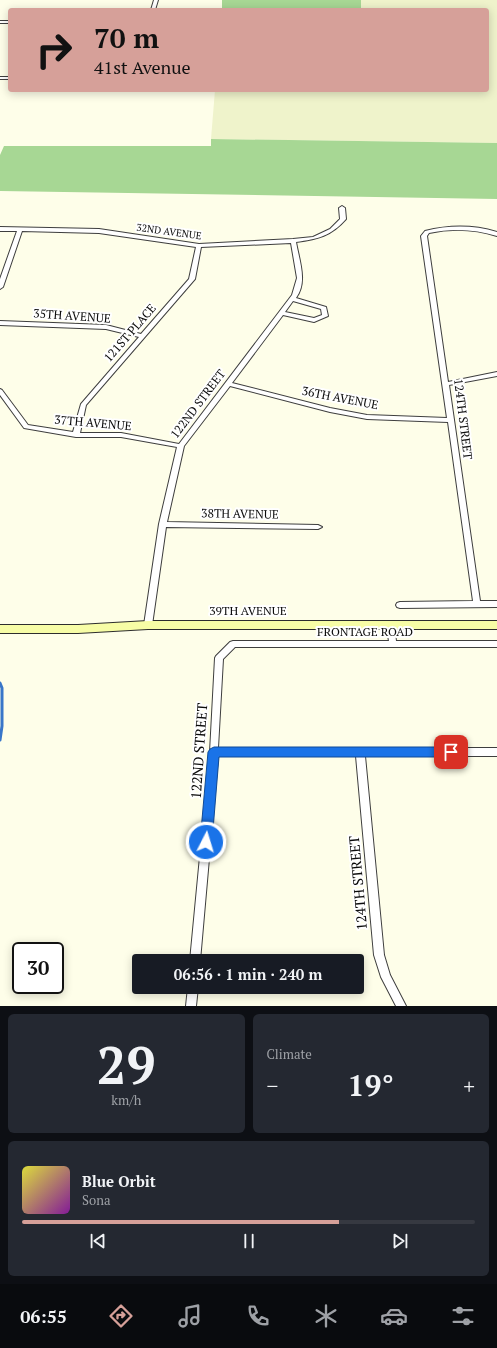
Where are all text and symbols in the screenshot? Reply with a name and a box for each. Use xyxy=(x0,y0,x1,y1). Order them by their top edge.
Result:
text: 70 m xyxy=(94,19,159,56)
icon: right xyxy=(28,24,80,76)
text: 41st Avenue xyxy=(94,55,191,79)
street label: 32ND AVENUE xyxy=(136,220,203,243)
street label: 121ST PLACE xyxy=(100,301,159,365)
street label: 35TH AVENUE xyxy=(33,305,111,326)
street label: 122ND STREET xyxy=(167,366,229,441)
street label: 124TH STREET xyxy=(451,378,476,461)
street label: 36TH AVENUE xyxy=(301,383,380,412)
street label: 37TH AVENUE xyxy=(54,412,132,433)
street label: 38TH AVENUE xyxy=(201,505,279,522)
street label: 39TH AVENUE xyxy=(209,603,287,618)
street label: FRONTAGE ROAD xyxy=(317,624,413,639)
street label: 122ND STREET xyxy=(186,702,211,800)
pin xyxy=(434,735,468,769)
icon: arrive xyxy=(440,741,462,763)
position arrow xyxy=(185,821,227,863)
street label: 124TH STREET xyxy=(344,835,371,931)
speed limit sign: 30 xyxy=(12,942,64,994)
text: 06:56 · 1 min · 240 m xyxy=(174,964,322,984)
text: 29 xyxy=(97,1030,156,1099)
text: Climate xyxy=(267,1045,312,1063)
text: 19° xyxy=(348,1065,394,1105)
text: − xyxy=(267,1071,278,1100)
text: + xyxy=(463,1071,475,1100)
text: km/h xyxy=(111,1091,141,1109)
text: Blue Orbit xyxy=(82,1171,156,1191)
text: Sona xyxy=(82,1191,110,1209)
icon: previous xyxy=(87,1230,109,1252)
icon: pause xyxy=(238,1230,260,1252)
icon: next xyxy=(389,1230,411,1252)
icon: directions xyxy=(107,1302,135,1330)
icon: music xyxy=(176,1302,204,1330)
icon: phone xyxy=(244,1302,272,1330)
icon: climate xyxy=(312,1302,340,1330)
icon: car xyxy=(380,1302,408,1330)
icon: filters xyxy=(449,1302,477,1330)
text: 06:55 xyxy=(20,1304,67,1328)

